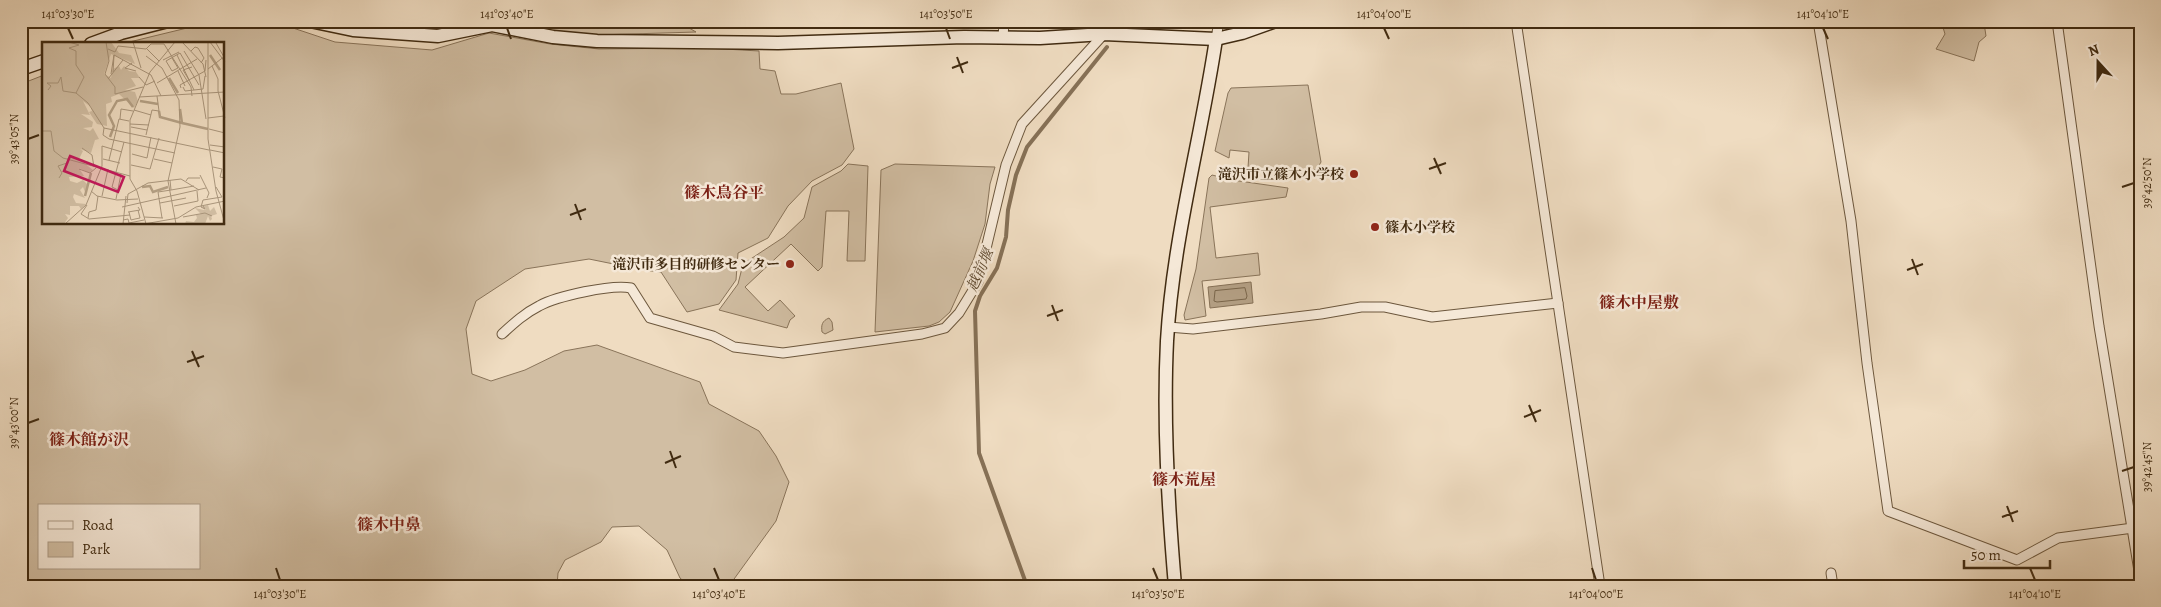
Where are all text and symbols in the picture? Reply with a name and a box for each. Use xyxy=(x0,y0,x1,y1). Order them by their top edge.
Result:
text: 141°03'30"E xyxy=(42,6,94,22)
text: 141°03'40"E xyxy=(480,6,534,22)
text: 141°03'50"E xyxy=(920,6,973,22)
text: 141°04'00"E xyxy=(1357,6,1411,22)
text: 141°04'10"E xyxy=(1797,6,1849,22)
north arrow xyxy=(2074,38,2124,88)
text: N xyxy=(2085,40,2102,61)
inset map xyxy=(42,42,225,225)
text: 39°43'05"N xyxy=(6,113,22,164)
text: 39°42'50"N xyxy=(2139,157,2155,209)
place label: 滝沢市立篠木小学校 xyxy=(1218,165,1344,184)
marker: 滝沢市立篠木小学校 xyxy=(1348,168,1360,180)
district label: 篠木鳥谷平 xyxy=(684,182,764,204)
place label: 篠木小学校 xyxy=(1385,218,1455,237)
marker: 篠木小学校 xyxy=(1369,221,1381,233)
water label: 越前堰 xyxy=(962,243,1000,295)
place label: 滝沢市多目的研修センター xyxy=(613,255,780,274)
marker: 滝沢市多目的研修センター xyxy=(784,258,796,270)
district label: 篠木中屋敷 xyxy=(1599,292,1679,314)
text: 39°43'00"N xyxy=(6,397,22,449)
district label: 篠木館が沢 xyxy=(49,429,129,451)
text: 39°42'45"N xyxy=(2139,442,2155,492)
district label: 篠木荒屋 xyxy=(1152,469,1216,491)
legend xyxy=(38,504,200,570)
district label: 篠木中鼻 xyxy=(357,514,421,536)
text: Road xyxy=(82,515,114,535)
scale bar xyxy=(1964,537,2050,569)
text: Park xyxy=(82,539,111,559)
text: 50 m xyxy=(1971,545,2001,565)
text: 141°03'30"E xyxy=(254,586,306,602)
text: 141°03'40"E xyxy=(692,586,746,602)
text: 141°03'50"E xyxy=(1132,586,1185,602)
text: 141°04'00"E xyxy=(1569,586,1623,602)
text: 141°04'10"E xyxy=(2009,586,2061,602)

